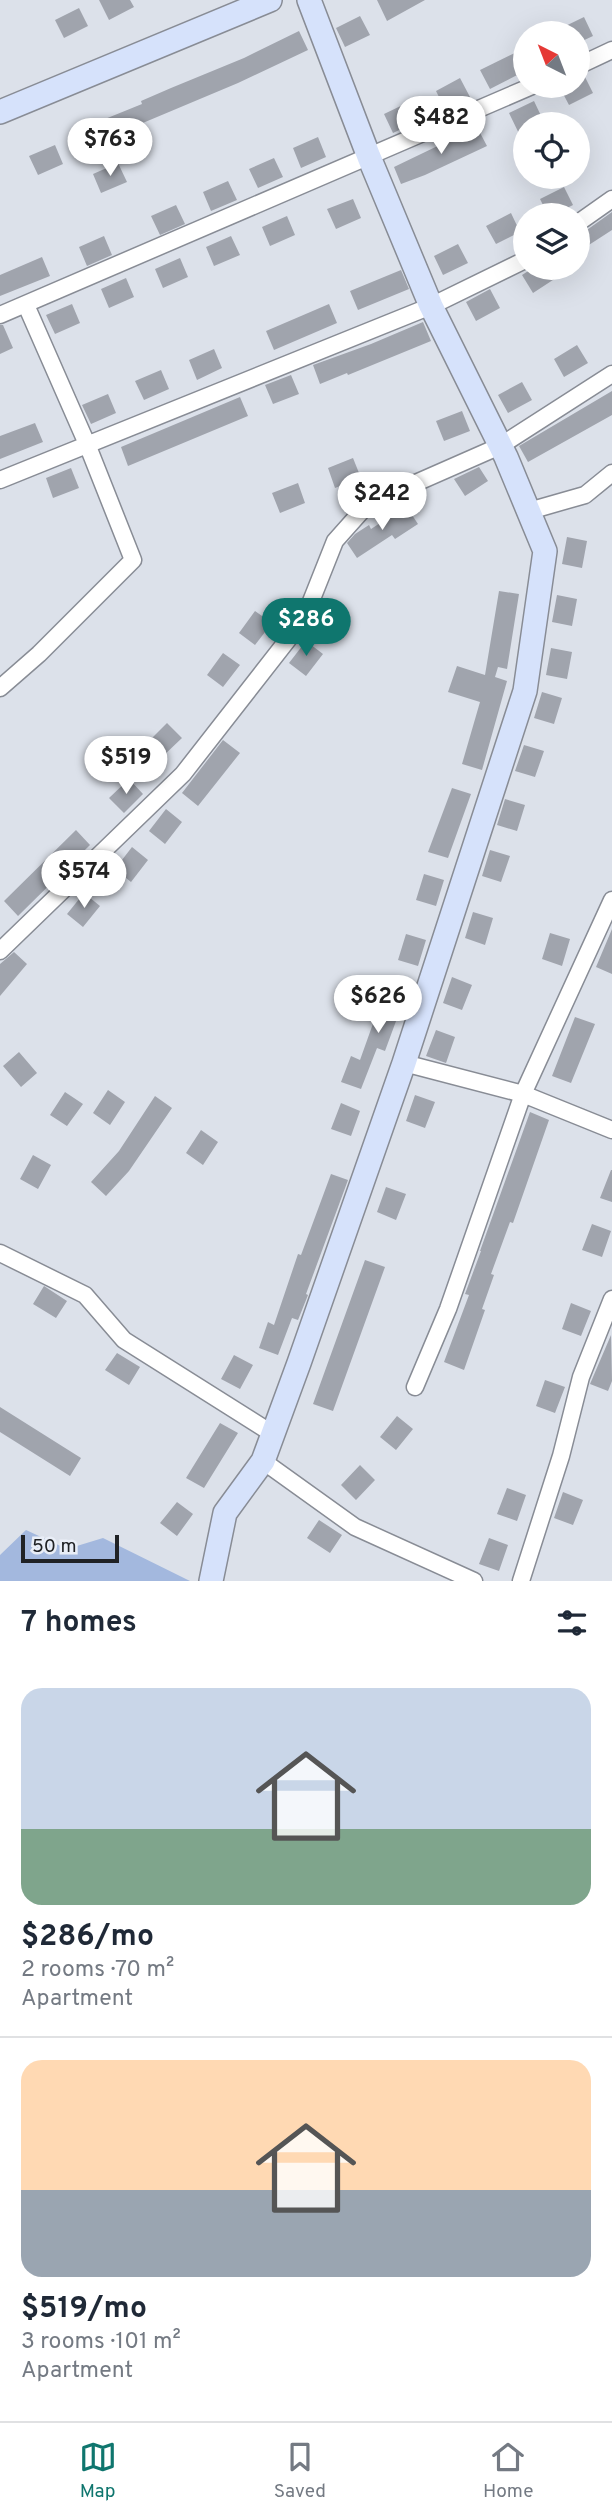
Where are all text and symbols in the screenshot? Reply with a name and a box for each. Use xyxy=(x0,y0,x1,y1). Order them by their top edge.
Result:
north arrow xyxy=(513,21,590,98)
map controls xyxy=(513,21,590,280)
pin: $482 xyxy=(400,96,482,156)
text: $482 xyxy=(413,104,469,133)
button: locate xyxy=(513,112,590,189)
pin: $763 xyxy=(69,118,151,178)
text: $763 xyxy=(83,126,137,155)
button: layers xyxy=(513,203,590,280)
pin: $242 xyxy=(341,472,423,532)
text: $242 xyxy=(354,480,410,509)
pin: $286 xyxy=(265,598,347,658)
text: $286 xyxy=(278,606,334,635)
pin: $519 xyxy=(85,736,167,796)
text: $519 xyxy=(100,744,152,773)
pin: $574 xyxy=(43,850,125,910)
text: $574 xyxy=(57,858,111,887)
pin: $626 xyxy=(337,976,419,1035)
text: $626 xyxy=(350,983,406,1012)
scale bar xyxy=(21,1532,119,1564)
text: 50 m xyxy=(32,1535,77,1559)
icon: filters xyxy=(553,1604,591,1642)
text: 7 homes xyxy=(21,1605,137,1642)
icon: home xyxy=(243,1733,369,1859)
text: $286/mo xyxy=(21,1919,154,1956)
text: 2 rooms · 70 m² xyxy=(21,1956,174,1985)
text: Apartment xyxy=(21,1985,133,2014)
icon: home xyxy=(243,2105,369,2231)
text: $519/mo xyxy=(21,2291,147,2328)
text: 3 rooms · 101 m² xyxy=(21,2328,181,2357)
text: Apartment xyxy=(21,2357,133,2386)
tab: Map xyxy=(79,2438,117,2504)
tab: Saved xyxy=(274,2438,326,2504)
tab: Home xyxy=(483,2438,533,2504)

